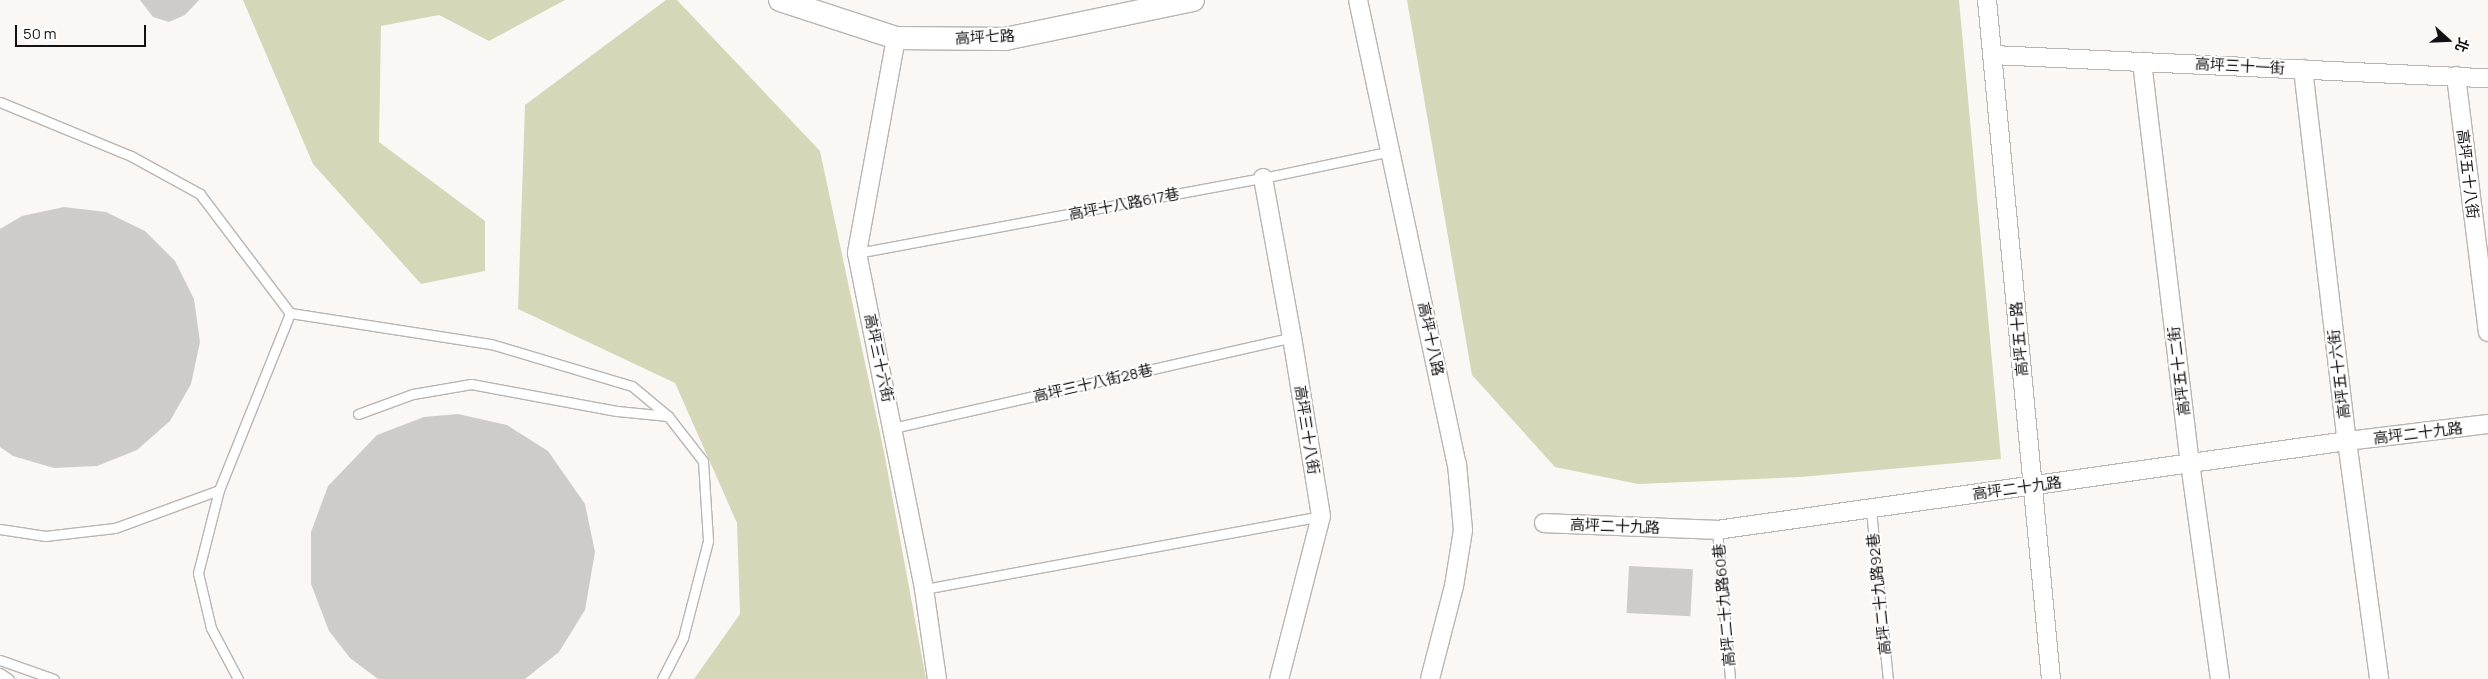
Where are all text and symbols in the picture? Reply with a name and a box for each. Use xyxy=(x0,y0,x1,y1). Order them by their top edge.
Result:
scale bar xyxy=(18,15,149,47)
north arrow xyxy=(2423,15,2473,65)
text: 50 m xyxy=(23,23,57,44)
street label: 高坪七路 xyxy=(955,26,1015,48)
text: 北 xyxy=(2451,35,2474,55)
street label: 高坪三十一街 xyxy=(2195,55,2285,77)
street label: 高坪五十八街 xyxy=(2454,128,2482,220)
street label: 高坪十八路617巷 xyxy=(1067,184,1181,224)
street label: 高坪十八路 xyxy=(1414,300,1448,378)
street label: 高坪五十路 xyxy=(2007,301,2031,377)
street label: 高坪三十六街 xyxy=(861,312,897,404)
street label: 高坪五十二街 xyxy=(2165,325,2193,417)
street label: 高坪五十六街 xyxy=(2325,328,2353,420)
street label: 高坪三十八街28巷 xyxy=(1031,360,1155,406)
street label: 高坪三十八街 xyxy=(1291,384,1323,476)
street label: 高坪二十九路 xyxy=(2372,419,2464,447)
street label: 高坪二十九路 xyxy=(1971,473,2063,503)
street label: 高坪二十九路 xyxy=(1570,515,1660,537)
street label: 高坪二十九路92巷 xyxy=(1864,532,1894,656)
street label: 高坪二十九路60巷 xyxy=(1710,543,1738,667)

